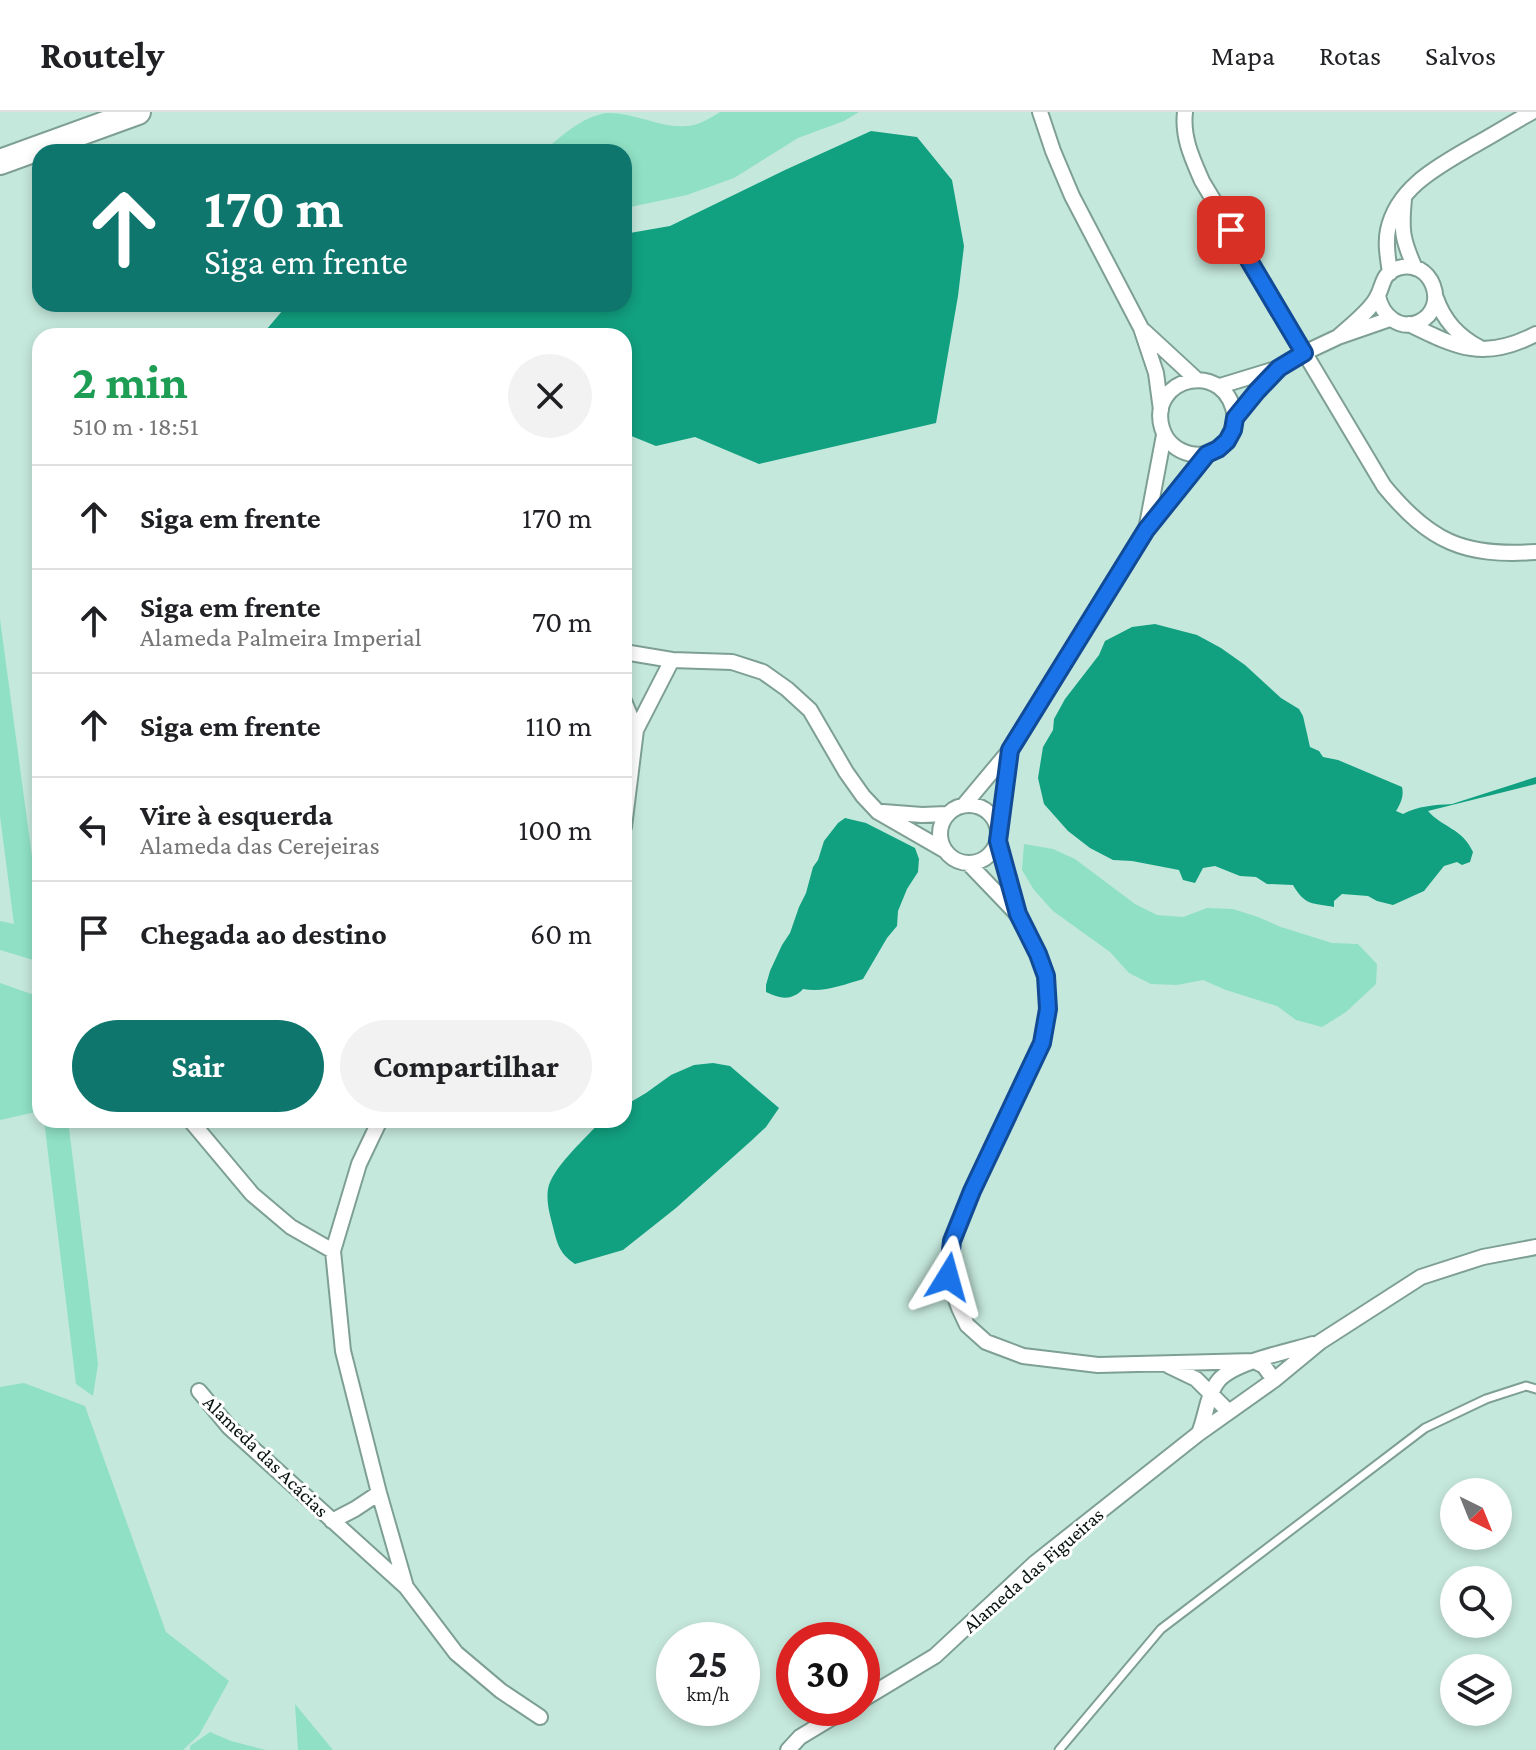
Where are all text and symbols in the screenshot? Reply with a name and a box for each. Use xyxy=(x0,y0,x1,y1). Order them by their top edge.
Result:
text: Routely xyxy=(40,34,164,76)
text: Mapa xyxy=(1211,40,1275,71)
text: Rotas xyxy=(1319,40,1381,71)
text: Salvos xyxy=(1425,40,1496,71)
icon: ahead xyxy=(72,176,176,280)
text: 170 m xyxy=(204,177,343,239)
pin xyxy=(1197,196,1265,264)
icon: arrive xyxy=(1209,208,1253,252)
text: Siga em frente xyxy=(204,242,408,282)
button: close xyxy=(508,354,592,438)
text: 2 min xyxy=(72,355,188,408)
text: 510 m · 18:51 xyxy=(72,412,199,441)
icon: ahead xyxy=(72,495,116,539)
text: Siga em frente xyxy=(140,501,321,534)
text: 170 m xyxy=(522,501,592,534)
text: Siga em frente xyxy=(140,590,321,623)
icon: ahead xyxy=(72,599,116,643)
text: 70 m xyxy=(532,605,592,638)
text: Alameda Palmeira Imperial xyxy=(140,623,422,652)
icon: ahead xyxy=(72,703,116,747)
text: Siga em frente xyxy=(140,709,321,742)
text: 110 m xyxy=(525,709,592,742)
text: Vire à esquerda xyxy=(140,798,333,831)
icon: left xyxy=(72,807,116,851)
text: 100 m xyxy=(518,813,592,846)
text: Alameda das Cerejeiras xyxy=(140,831,380,860)
icon: arrive xyxy=(72,911,116,955)
text: Chegada ao destino xyxy=(140,917,387,950)
text: 60 m xyxy=(530,917,592,950)
button: Sair xyxy=(72,1020,324,1112)
button: Compartilhar xyxy=(340,1020,592,1112)
position arrow xyxy=(906,1235,990,1319)
street label: Alameda das Acácias xyxy=(199,1391,333,1521)
north arrow xyxy=(1440,1478,1512,1550)
map controls xyxy=(1440,1478,1512,1726)
street label: Alameda das Figueiras xyxy=(958,1503,1108,1638)
button: search xyxy=(1440,1566,1512,1638)
speed limit sign: 30 xyxy=(776,1622,880,1726)
text: 25 xyxy=(688,1641,728,1686)
button: layers xyxy=(1440,1654,1512,1726)
text: km/h xyxy=(686,1683,730,1705)

